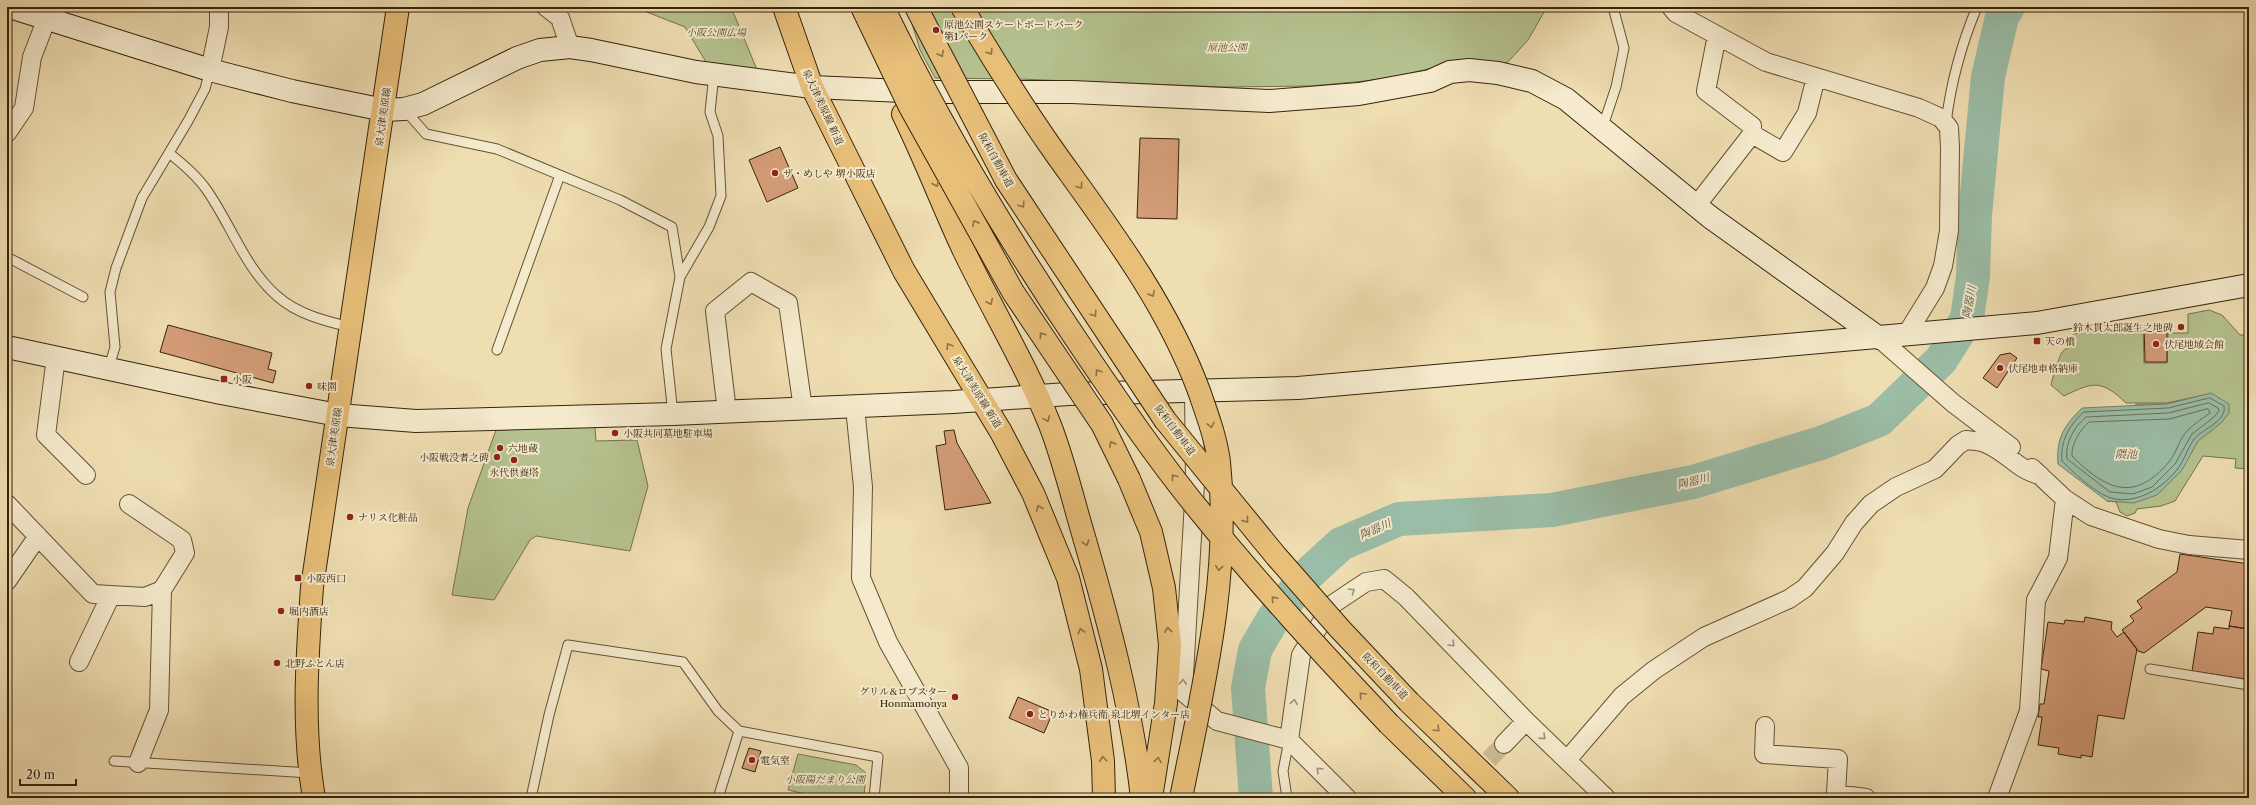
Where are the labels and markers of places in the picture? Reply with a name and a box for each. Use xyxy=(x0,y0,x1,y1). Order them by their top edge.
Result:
place label: 原池公園スケートボードパーク 第1パーク xyxy=(944,18,1084,43)
marker: 原池公園スケートボードパーク 第1パーク xyxy=(931,25,941,35)
place label: ザ・めしや 堺小阪店 xyxy=(783,167,876,180)
marker: ザ・めしや 堺小阪店 xyxy=(770,168,780,178)
place label: 鈴木貫太郎誕生之地碑 xyxy=(2073,321,2173,334)
marker: 鈴木貫太郎誕生之地碑 xyxy=(2176,322,2186,332)
place label: 天の橋 xyxy=(2045,335,2075,348)
marker: 天の橋 xyxy=(2032,336,2042,346)
place label: 伏尾地域会館 xyxy=(2164,338,2224,351)
marker: 伏尾地域会館 xyxy=(2151,339,2161,349)
place label: 伏尾地車格納庫 xyxy=(2008,362,2078,375)
marker: 伏尾地車格納庫 xyxy=(1995,363,2005,373)
place label: 小阪 xyxy=(232,373,252,386)
marker: 小阪 xyxy=(219,374,229,384)
place label: 味園 xyxy=(317,380,337,393)
marker: 味園 xyxy=(304,381,314,391)
place label: 小阪共同墓地駐車場 xyxy=(623,427,713,440)
marker: 小阪共同墓地駐車場 xyxy=(610,428,620,438)
place label: 六地蔵 xyxy=(508,442,538,455)
marker: 六地蔵 xyxy=(495,443,505,453)
place label: 小阪戦没者之碑 xyxy=(419,451,489,464)
marker: 小阪戦没者之碑 xyxy=(492,452,502,462)
marker: 永代供養塔 xyxy=(509,455,519,465)
place label: 永代供養塔 xyxy=(489,466,539,479)
place label: ナリス化粧品 xyxy=(358,511,418,524)
marker: ナリス化粧品 xyxy=(345,512,355,522)
place label: 小阪西口 xyxy=(306,572,346,585)
marker: 小阪西口 xyxy=(293,573,303,583)
place label: 堀内酒店 xyxy=(289,605,329,618)
marker: 堀内酒店 xyxy=(276,606,286,616)
place label: 北野ふとん店 xyxy=(285,657,345,670)
marker: 北野ふとん店 xyxy=(272,658,282,668)
place label: グリル&ロブスター Honmamonya xyxy=(859,685,948,710)
marker: グリル&ロブスター Honmamonya xyxy=(950,692,960,702)
place label: とりかわ権兵衛 泉北堺インター店 xyxy=(1038,708,1190,721)
marker: とりかわ権兵衛 泉北堺インター店 xyxy=(1025,709,1035,719)
place label: 電気室 xyxy=(760,754,790,767)
marker: 電気室 xyxy=(747,755,757,765)

